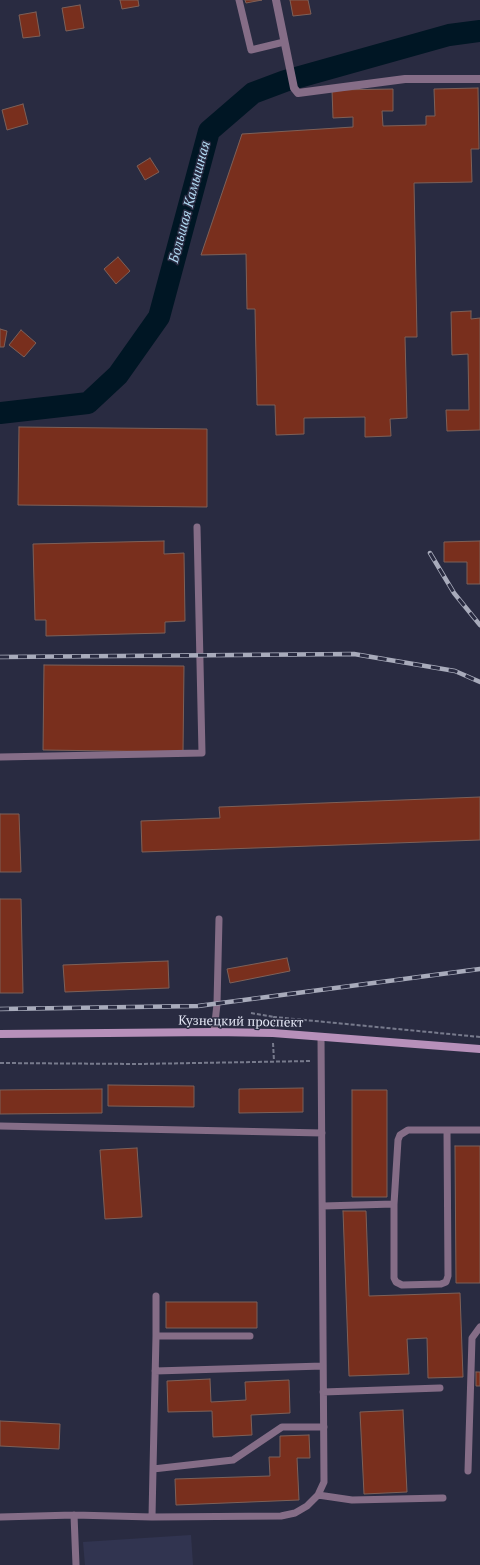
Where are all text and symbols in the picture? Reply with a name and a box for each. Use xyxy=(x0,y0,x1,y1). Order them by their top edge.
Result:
water label: Большая Камышная xyxy=(166,139,214,265)
street label: Кузнецкий проспект xyxy=(178,1013,304,1031)

